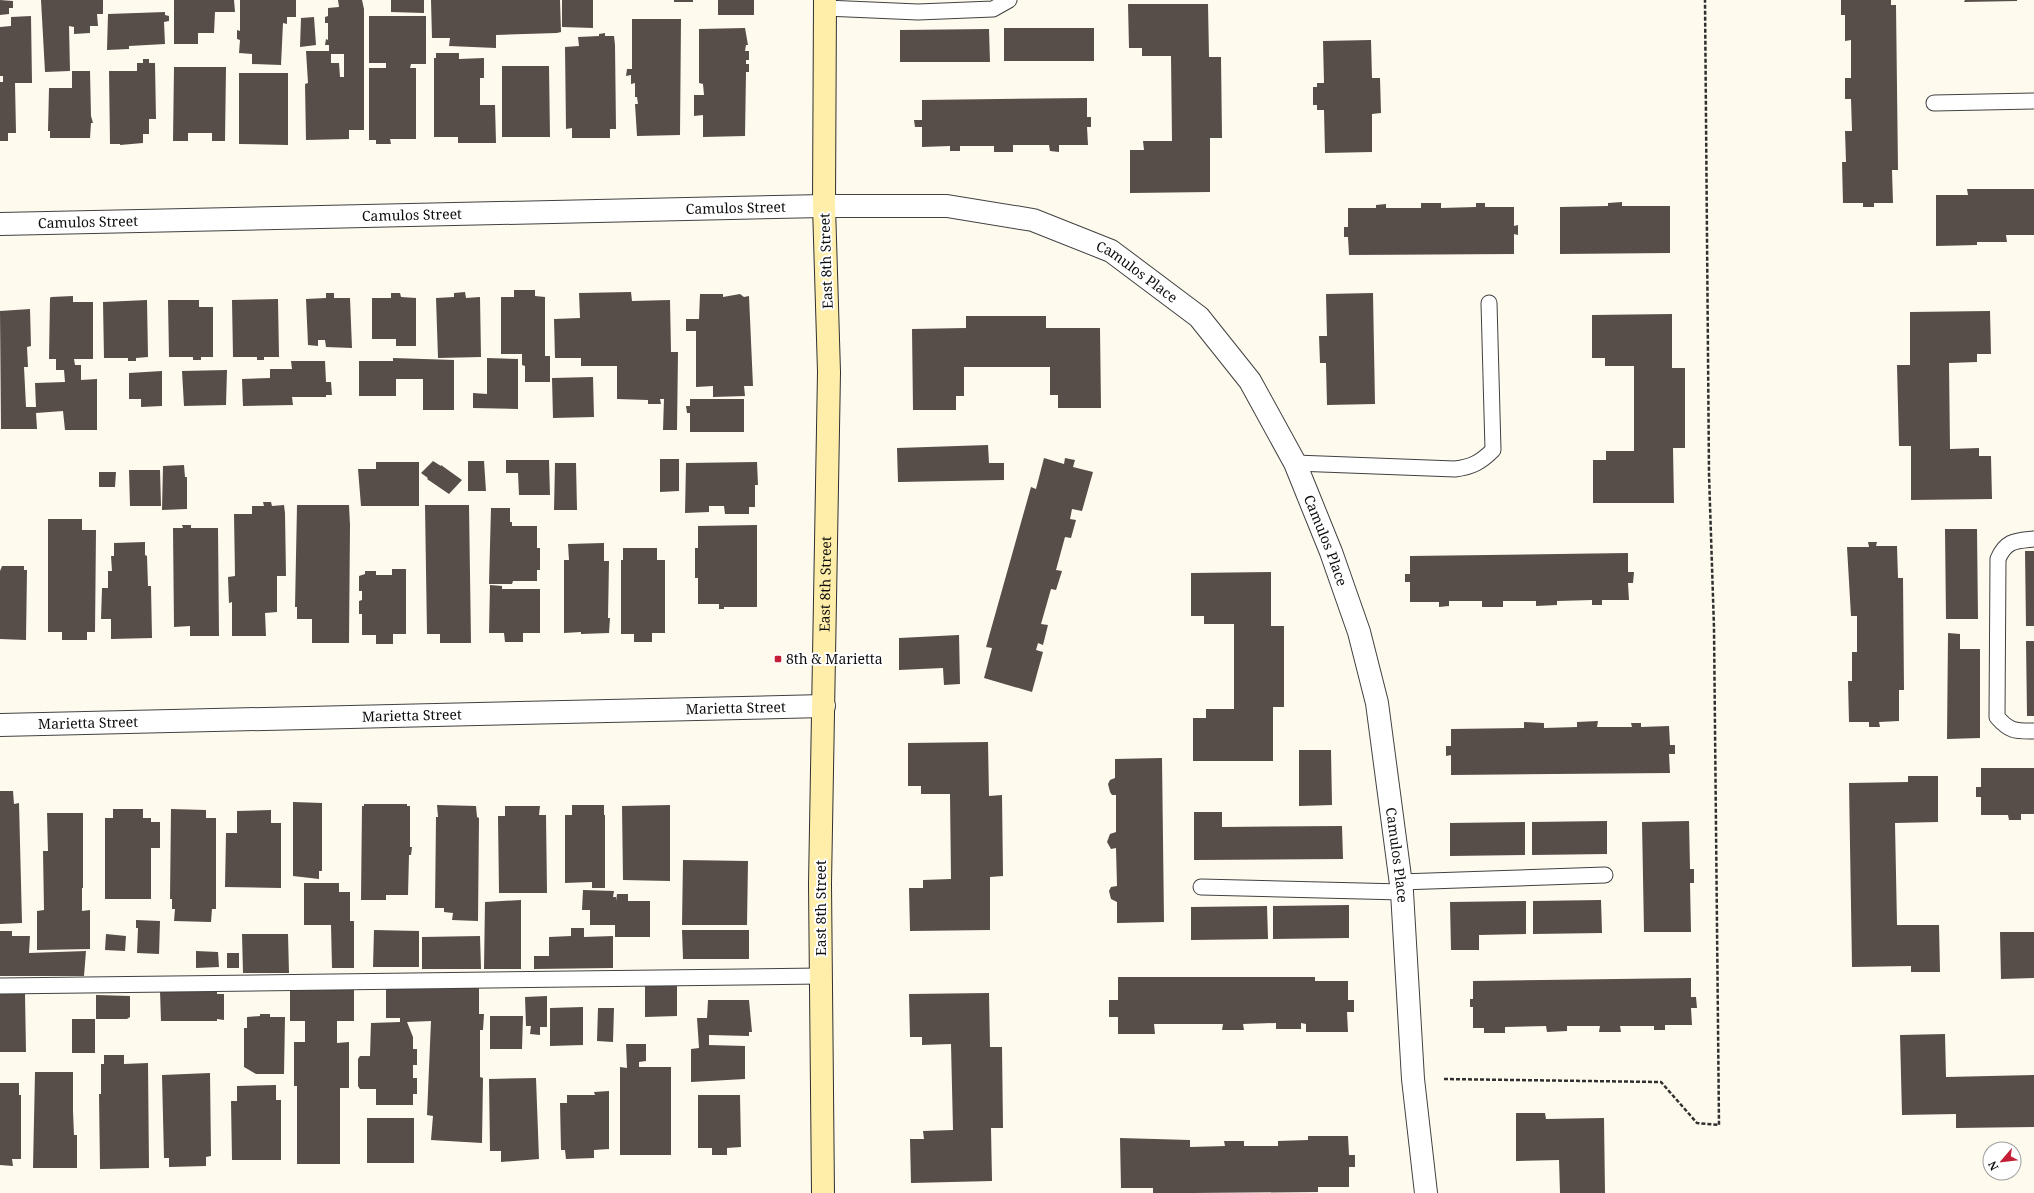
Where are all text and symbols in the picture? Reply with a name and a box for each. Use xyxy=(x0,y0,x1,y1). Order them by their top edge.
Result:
street label: Camulos Street xyxy=(686,197,786,218)
street label: Camulos Street xyxy=(362,204,462,225)
street label: Camulos Street xyxy=(38,211,138,232)
street label: East 8th Street xyxy=(814,213,837,309)
street label: Camulos Place xyxy=(1093,236,1182,307)
street label: Camulos Place xyxy=(1300,492,1352,588)
street label: East 8th Street xyxy=(814,536,835,632)
place label: 8th & Marietta xyxy=(786,649,883,668)
marker: 8th & Marietta xyxy=(773,654,783,664)
street label: Marietta Street xyxy=(686,697,786,718)
street label: Marietta Street xyxy=(362,704,462,726)
street label: Marietta Street xyxy=(38,712,138,733)
street label: Camulos Place xyxy=(1382,806,1413,903)
street label: East 8th Street xyxy=(811,860,830,956)
north arrow xyxy=(1982,1141,2022,1181)
text: N xyxy=(1984,1158,2001,1173)

